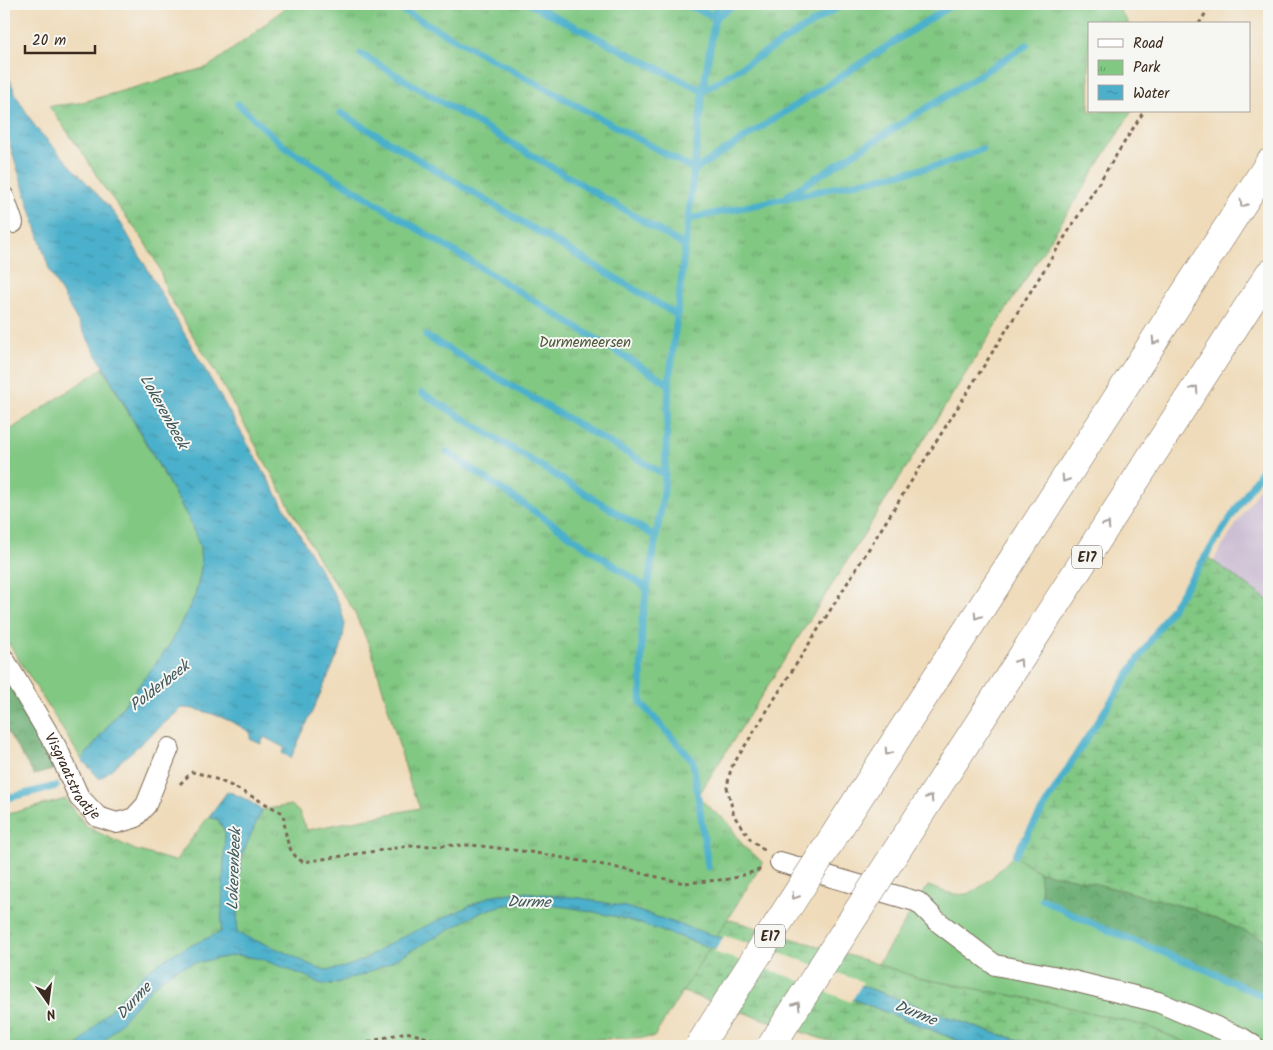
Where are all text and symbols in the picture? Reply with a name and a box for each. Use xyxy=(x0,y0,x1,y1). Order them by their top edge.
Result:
scale bar xyxy=(25,22,95,54)
legend xyxy=(1088,22,1250,112)
text: 20 m xyxy=(32,29,66,53)
text: Road xyxy=(1133,32,1164,56)
text: Park xyxy=(1133,56,1161,80)
text: Water xyxy=(1133,82,1170,106)
one-way arrow xyxy=(1240,198,1249,208)
park label: Durmemeersen xyxy=(539,331,631,355)
one-way arrow xyxy=(1152,335,1161,344)
water label: Lokerenbeek xyxy=(133,370,196,456)
one-way arrow xyxy=(1189,385,1198,395)
one-way arrow xyxy=(1062,474,1071,483)
one-way arrow xyxy=(1100,522,1110,531)
road number: E17 xyxy=(1072,546,1102,568)
one-way arrow xyxy=(973,610,983,619)
water label: Polderbeek xyxy=(124,653,197,718)
one-way arrow xyxy=(1012,658,1022,667)
street label: Visgraatstraatje xyxy=(37,728,106,826)
one-way arrow xyxy=(885,746,894,756)
one-way arrow xyxy=(924,795,934,804)
water label: Lokerenbeek xyxy=(221,825,249,910)
water label: Durme xyxy=(507,890,553,915)
one-way arrow xyxy=(792,890,802,899)
road number: E17 xyxy=(755,924,785,948)
water label: Durme xyxy=(110,975,159,1025)
north arrow xyxy=(22,978,72,1028)
water label: Durme xyxy=(891,994,942,1034)
text: N xyxy=(44,1002,58,1025)
one-way arrow xyxy=(791,1002,801,1011)

